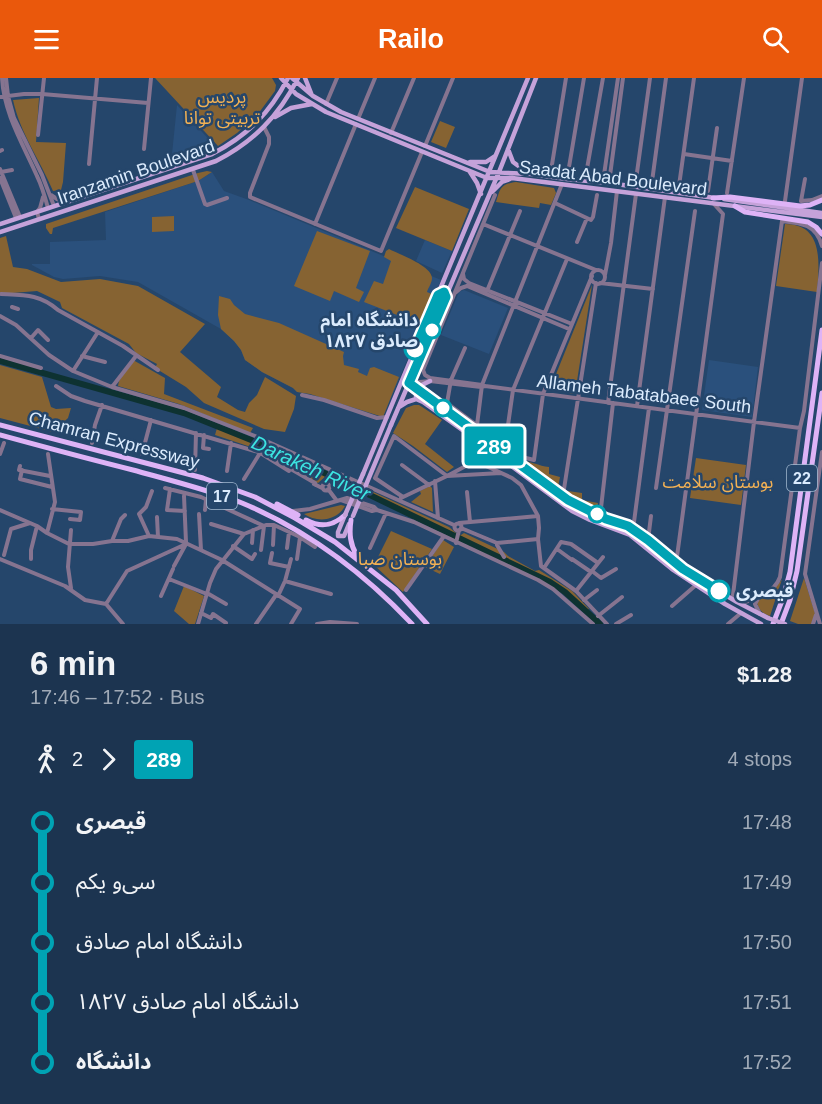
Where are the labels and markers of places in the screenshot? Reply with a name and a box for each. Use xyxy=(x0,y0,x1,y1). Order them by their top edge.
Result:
place label: دانشگاه امام صادق ۱۸۲۷ xyxy=(320,310,418,351)
marker: دانشگاه امام صادق ۱۸۲۷ xyxy=(423,321,441,339)
unlabelled marker xyxy=(404,338,426,360)
unlabelled marker xyxy=(434,399,452,417)
unlabelled marker xyxy=(588,505,606,523)
marker: قیصری xyxy=(708,580,730,602)
place label: قیصری xyxy=(736,581,793,602)

